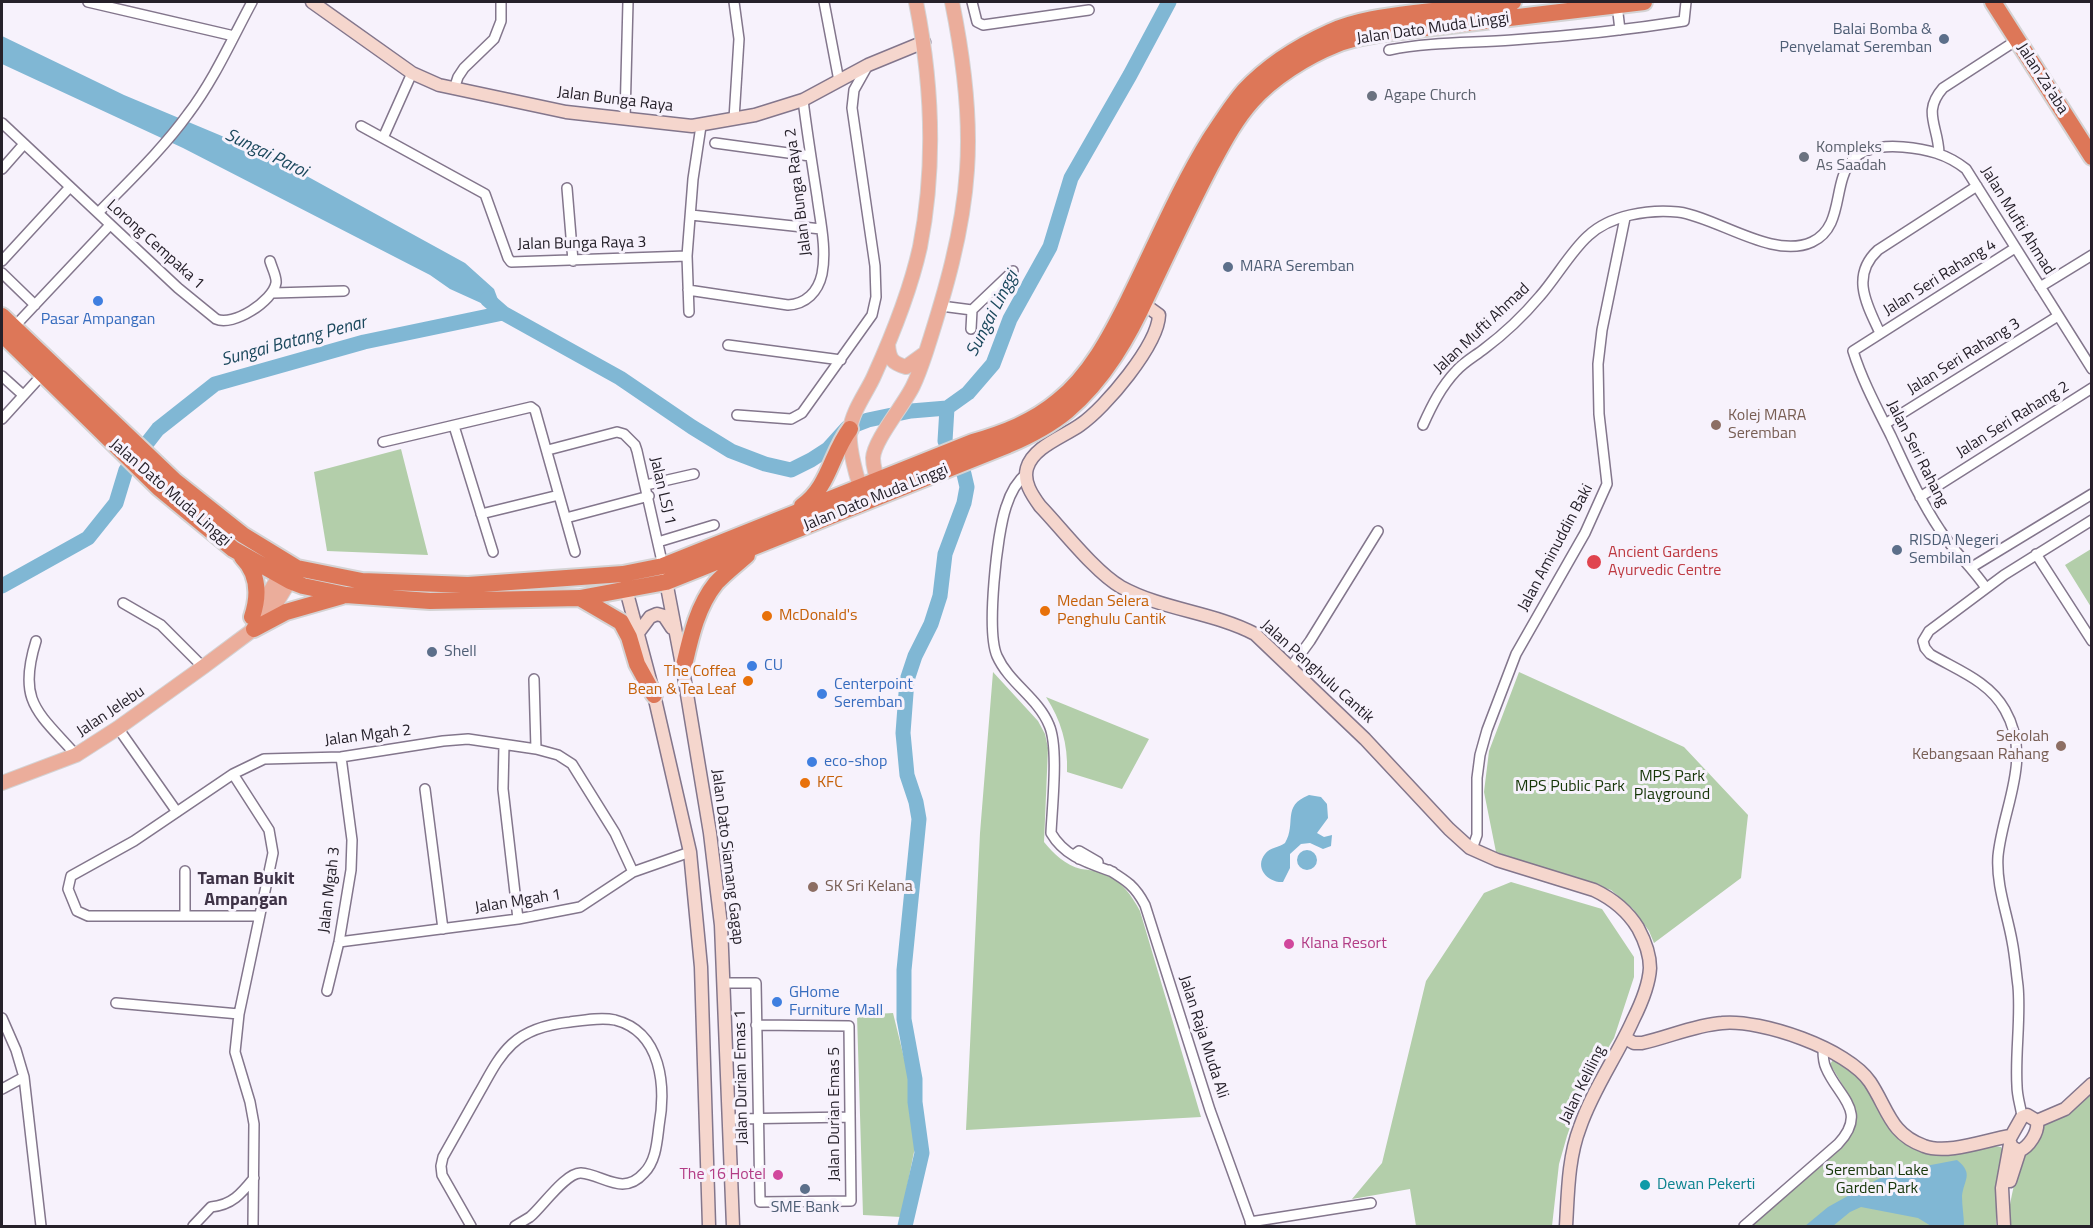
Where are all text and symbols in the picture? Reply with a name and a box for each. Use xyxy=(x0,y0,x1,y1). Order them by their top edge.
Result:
street label: Jalan Dato Muda Linggi xyxy=(1355,9,1511,49)
place label: Balai Bomba & Penyelamat Seremban xyxy=(1779,20,1932,58)
marker: Balai Bomba & Penyelamat Seremban xyxy=(1937,32,1951,46)
street label: Jalan Za'aba xyxy=(2012,40,2072,118)
street label: Jalan Bunga Raya xyxy=(556,83,674,117)
place label: Agape Church xyxy=(1384,86,1476,106)
marker: Agape Church xyxy=(1365,89,1379,103)
water label: Sungai Paroi xyxy=(221,125,311,183)
street label: Jalan Bunga Raya 2 xyxy=(782,127,816,257)
place label: Kompleks As Saadah xyxy=(1816,138,1886,176)
marker: Kompleks As Saadah xyxy=(1797,150,1811,164)
street label: Jalan Mufti Ahmad xyxy=(1976,163,2058,279)
street label: Lorong Cempaka 1 xyxy=(102,196,208,294)
street label: Jalan Bunga Raya 3 xyxy=(517,233,647,255)
street label: Jalan Seri Rahang 4 xyxy=(1880,236,2000,320)
place label: MARA Seremban xyxy=(1240,257,1354,277)
marker: MARA Seremban xyxy=(1221,260,1235,274)
water label: Sungai Linggi xyxy=(962,268,1024,360)
street label: Jalan Mufti Ahmad xyxy=(1430,280,1534,378)
marker: Pasar Ampangan xyxy=(91,294,105,308)
place label: Pasar Ampangan xyxy=(41,310,155,330)
water label: Sungai Batang Penar xyxy=(219,312,369,372)
street label: Jalan Seri Rahang 3 xyxy=(1904,315,2024,399)
street label: Jalan Seri Rahang 2 xyxy=(1953,378,2073,462)
street label: Jalan Seri Rahang xyxy=(1882,397,1952,511)
place label: Kolej MARA Seremban xyxy=(1728,406,1806,444)
marker: Kolej MARA Seremban xyxy=(1709,418,1723,432)
street label: Jalan Dato Muda Linggi xyxy=(106,435,234,551)
street label: Jalan LSJ 1 xyxy=(645,455,679,527)
street label: Jalan Dato Muda Linggi xyxy=(801,460,951,536)
street label: Jalan Aminuddin Baki xyxy=(1514,481,1598,615)
place label: RISDA Negeri Sembilan xyxy=(1909,531,1999,569)
place label: Ancient Gardens Ayurvedic Centre xyxy=(1608,543,1721,581)
marker: RISDA Negeri Sembilan xyxy=(1890,543,1904,557)
marker: Ancient Gardens Ayurvedic Centre xyxy=(1585,553,1603,571)
place label: Medan Selera Penghulu Cantik xyxy=(1057,592,1166,630)
marker: Medan Selera Penghulu Cantik xyxy=(1038,604,1052,618)
place label: McDonald's xyxy=(779,606,858,626)
marker: McDonald's xyxy=(760,609,774,623)
street label: Jalan Penghulu Cantik xyxy=(1256,616,1378,728)
place label: Shell xyxy=(444,642,477,662)
marker: Shell xyxy=(425,645,439,659)
place label: CU xyxy=(764,656,783,676)
marker: CU xyxy=(745,659,759,673)
place label: The Coffea Bean & Tea Leaf xyxy=(628,662,736,700)
marker: The Coffea Bean & Tea Leaf xyxy=(741,674,755,688)
place label: Centerpoint Seremban xyxy=(834,675,913,713)
street label: Jalan Jelebu xyxy=(73,682,149,742)
marker: Centerpoint Seremban xyxy=(815,687,829,701)
street label: Jalan Mgah 2 xyxy=(324,721,412,751)
place label: Sekolah Kebangsaan Rahang xyxy=(1912,727,2049,765)
marker: Sekolah Kebangsaan Rahang xyxy=(2054,739,2068,753)
place label: eco-shop xyxy=(824,752,887,772)
marker: eco-shop xyxy=(805,755,819,769)
park label: MPS Park Playground xyxy=(1634,767,1710,805)
street label: Jalan Dato Siamang Gagap xyxy=(707,768,747,946)
place label: KFC xyxy=(817,773,843,793)
marker: KFC xyxy=(798,776,812,790)
park label: MPS Public Park xyxy=(1515,777,1625,797)
street label: Jalan Mgah 3 xyxy=(315,846,345,934)
district label: Taman Bukit Ampangan xyxy=(198,869,294,912)
place label: SK Sri Kelana xyxy=(825,877,913,897)
marker: SK Sri Kelana xyxy=(806,880,820,894)
street label: Jalan Mgah 1 xyxy=(474,886,562,918)
place label: Klana Resort xyxy=(1301,934,1387,954)
marker: Klana Resort xyxy=(1282,937,1296,951)
street label: Jalan Raja Muda Ali xyxy=(1174,973,1232,1101)
place label: GHome Furniture Mall xyxy=(789,983,883,1021)
marker: GHome Furniture Mall xyxy=(770,995,784,1009)
street label: Jalan Durian Emas 1 xyxy=(731,1010,753,1144)
street label: Jalan Keliling xyxy=(1556,1043,1610,1127)
street label: Jalan Durian Emas 5 xyxy=(825,1047,845,1181)
park label: Seremban Lake Garden Park xyxy=(1825,1161,1929,1199)
place label: The 16 Hotel xyxy=(679,1165,766,1185)
marker: The 16 Hotel xyxy=(771,1168,785,1182)
place label: Dewan Pekerti xyxy=(1657,1175,1755,1195)
marker: Dewan Pekerti xyxy=(1638,1178,1652,1192)
marker: SME Bank xyxy=(798,1182,812,1196)
place label: SME Bank xyxy=(771,1198,839,1218)

